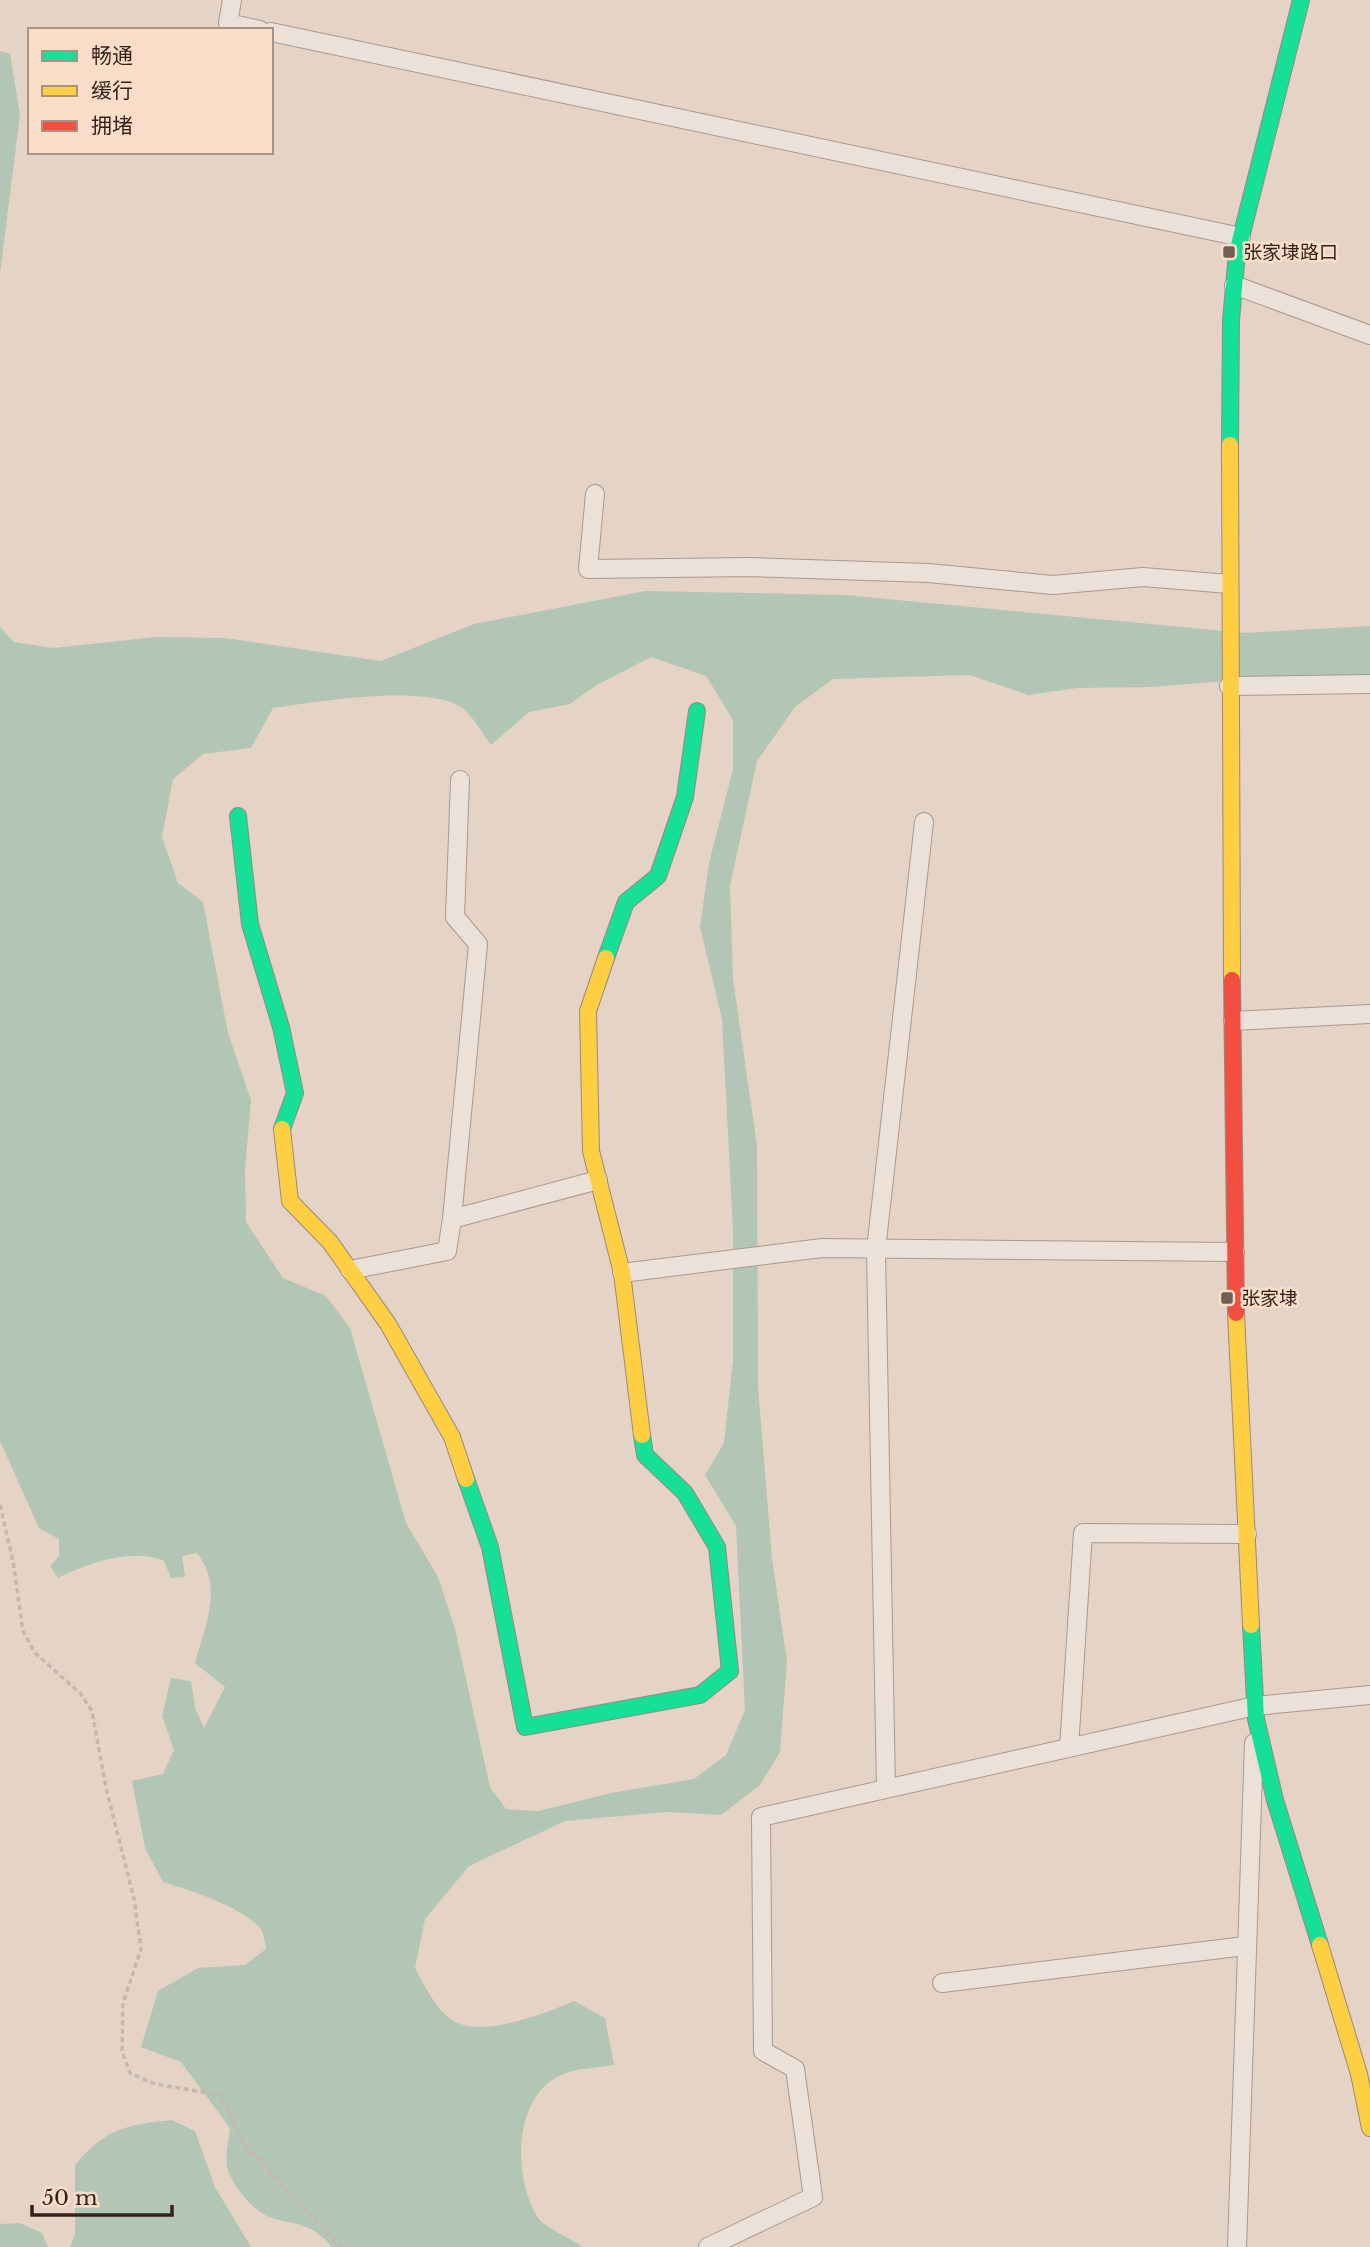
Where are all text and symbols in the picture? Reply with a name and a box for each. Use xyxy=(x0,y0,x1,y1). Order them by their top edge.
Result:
legend xyxy=(28,28,273,154)
text: 畅通 xyxy=(91,43,133,69)
text: 缓行 xyxy=(91,78,133,104)
text: 拥堵 xyxy=(91,113,133,139)
place label: 张家埭路口 xyxy=(1243,241,1338,264)
marker: 张家埭路口 xyxy=(1221,244,1237,260)
place label: 张家埭 xyxy=(1241,1287,1298,1310)
marker: 张家埭 xyxy=(1219,1290,1235,1306)
scale bar xyxy=(32,2174,172,2218)
text: 50 m xyxy=(42,2185,98,2211)

